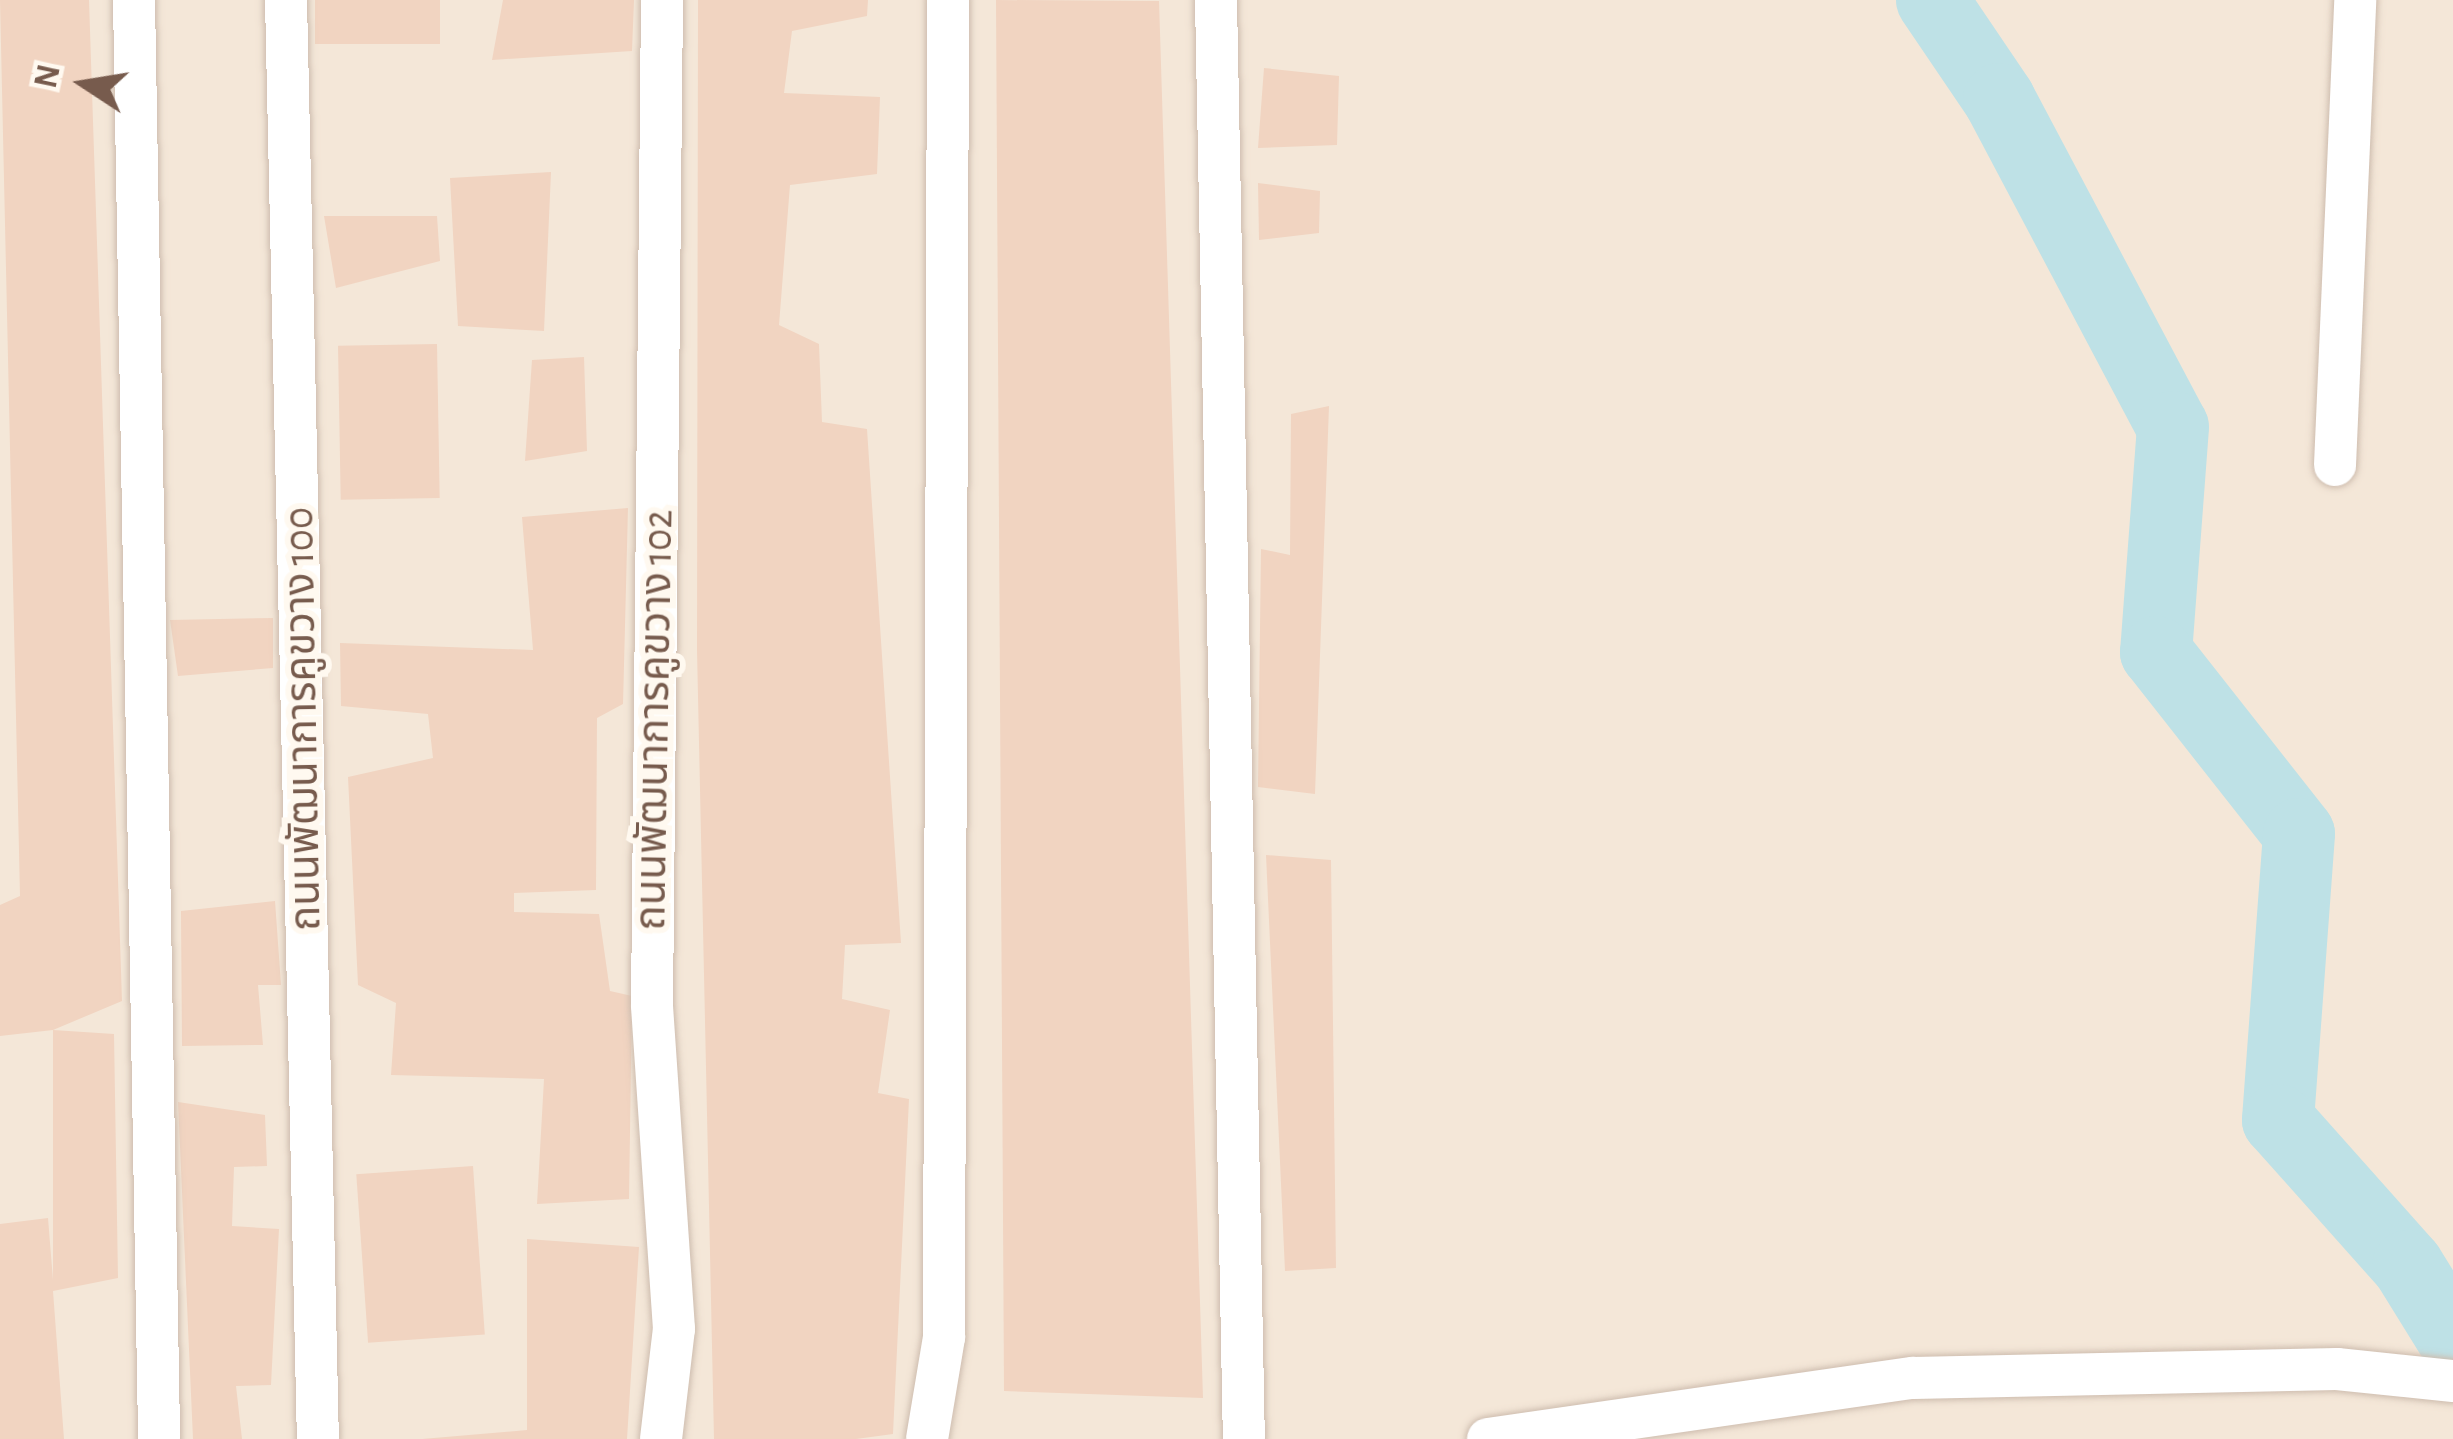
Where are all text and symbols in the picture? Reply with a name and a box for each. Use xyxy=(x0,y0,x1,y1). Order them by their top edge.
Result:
north arrow xyxy=(24,24,144,144)
text: N xyxy=(30,62,67,91)
street label: ถนนพัฒนาการคูขวาง 100 xyxy=(274,506,332,932)
street label: ถนนพัฒนาการคูขวาง 102 xyxy=(626,509,684,931)

